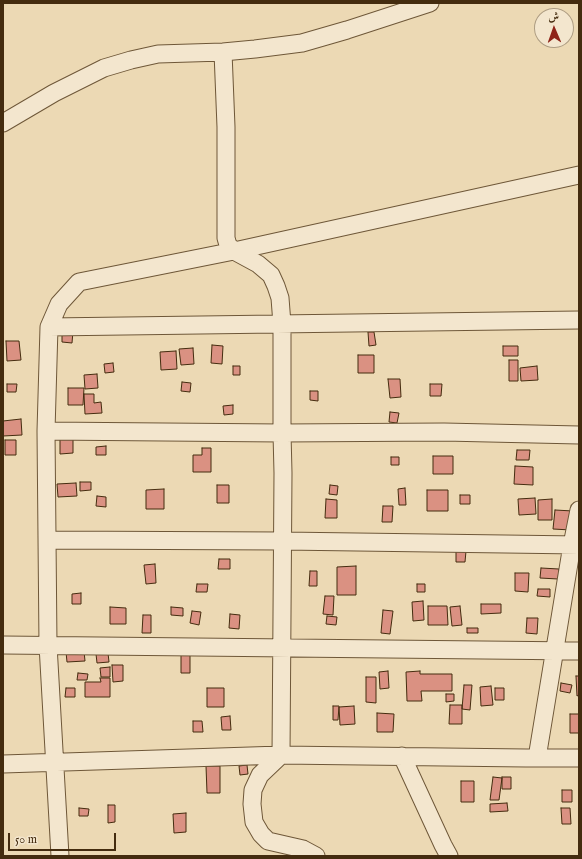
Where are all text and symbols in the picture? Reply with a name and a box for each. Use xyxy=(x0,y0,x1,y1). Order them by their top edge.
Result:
north arrow xyxy=(534,8,574,48)
text: ش xyxy=(548,10,559,24)
scale bar xyxy=(10,825,118,851)
text: 50 m xyxy=(15,832,37,847)

